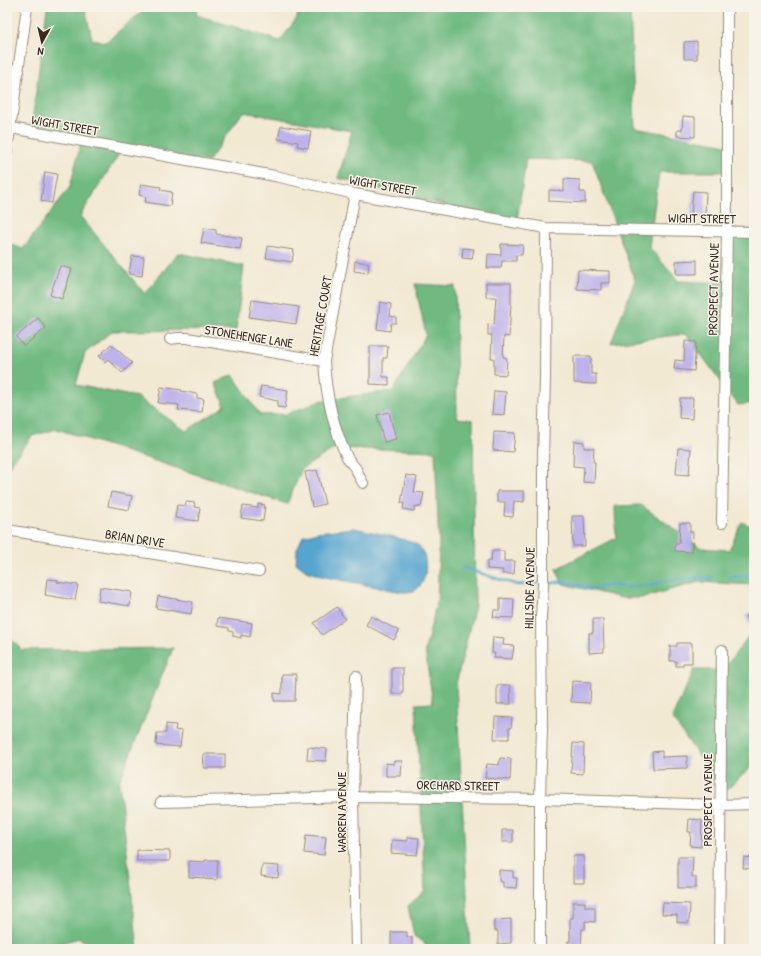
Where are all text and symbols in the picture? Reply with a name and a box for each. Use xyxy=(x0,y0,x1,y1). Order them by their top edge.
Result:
north arrow xyxy=(22,22,62,62)
text: N xyxy=(37,45,44,59)
street label: WIGHT STREET xyxy=(30,110,101,140)
street label: WIGHT STREET xyxy=(348,170,419,200)
street label: WIGHT STREET xyxy=(668,208,737,228)
street label: PROSPECT AVENUE xyxy=(703,242,723,336)
street label: HERITAGE COURT xyxy=(304,273,336,358)
street label: STONEHENGE LANE xyxy=(203,320,295,352)
street label: BRIAN DRIVE xyxy=(104,524,166,552)
street label: HILLSIDE AVENUE xyxy=(519,547,539,629)
street label: PROSPECT AVENUE xyxy=(698,753,716,846)
street label: WARREN AVENUE xyxy=(332,771,350,853)
street label: ORCHARD STREET xyxy=(416,775,501,795)

